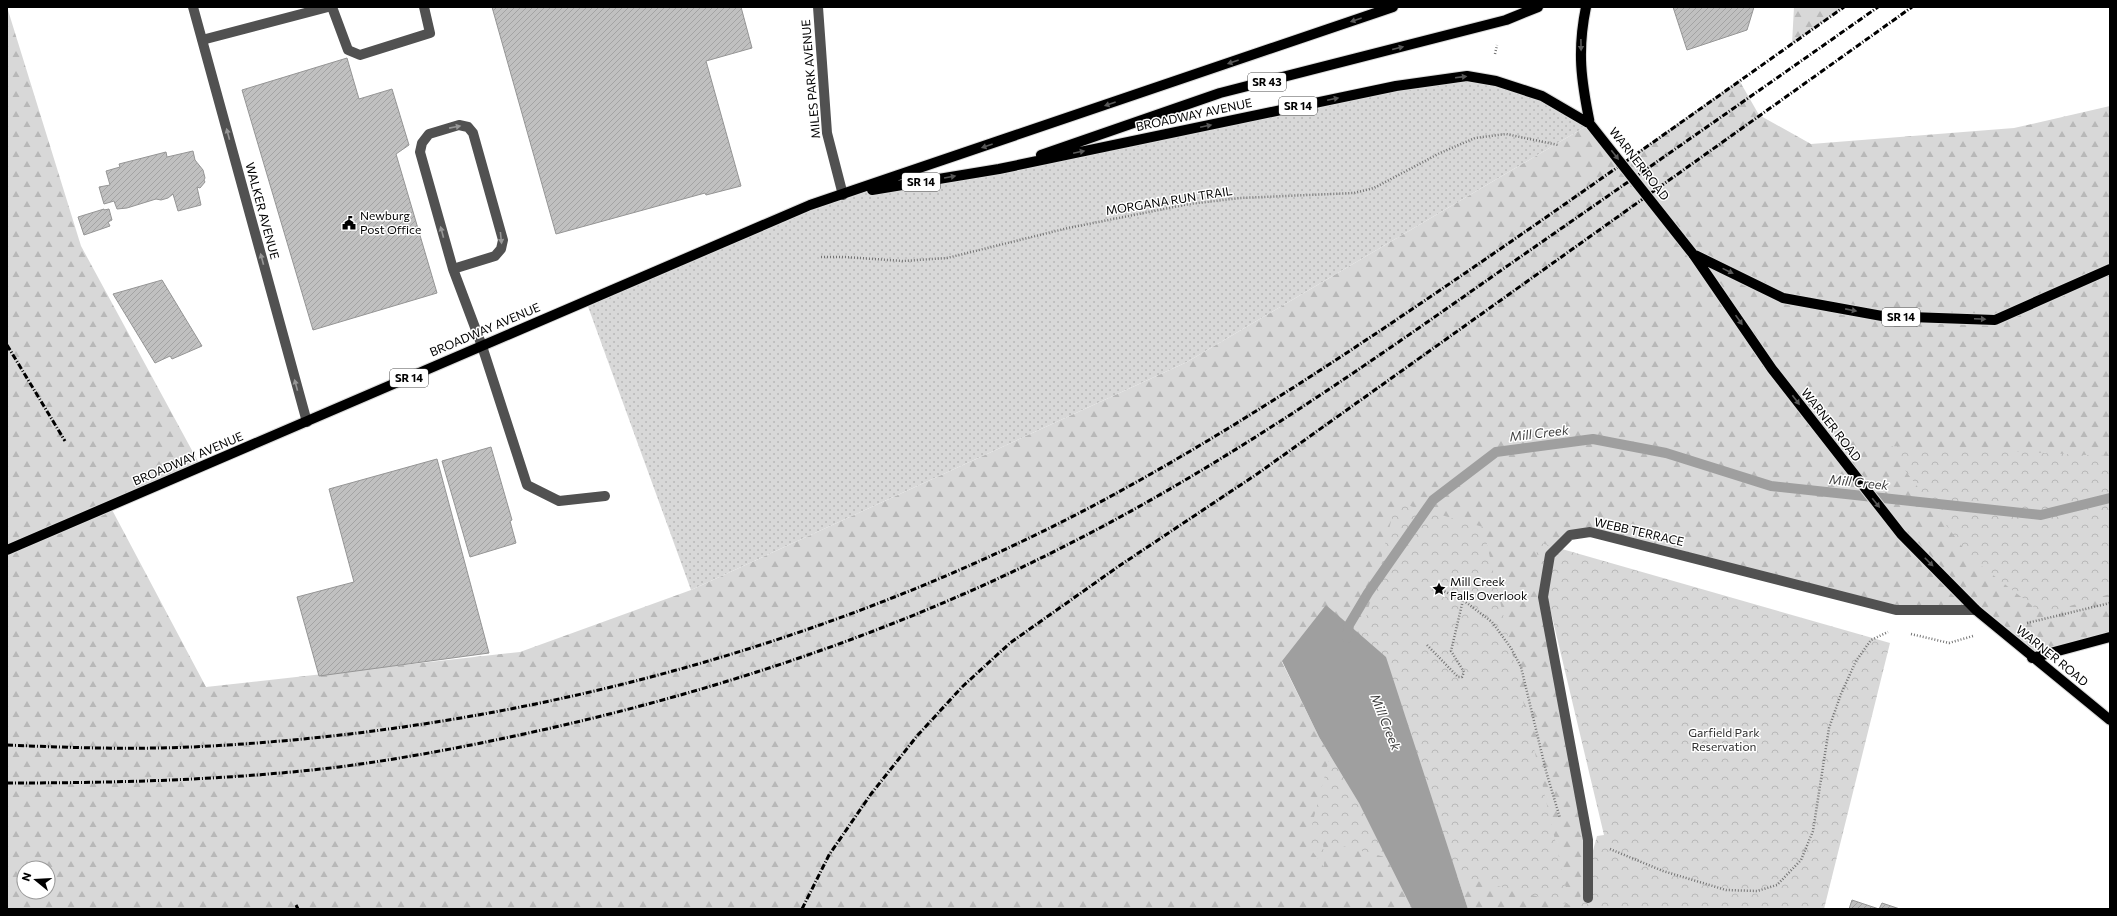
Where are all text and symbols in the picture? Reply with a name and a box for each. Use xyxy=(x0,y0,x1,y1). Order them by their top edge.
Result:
one-way arrow xyxy=(1350,17,1362,23)
street label: MILES PARK AVENUE xyxy=(798,19,822,139)
one-way arrow xyxy=(1577,39,1584,51)
one-way arrow xyxy=(1392,45,1404,51)
one-way arrow xyxy=(1227,59,1239,65)
road number: SR 43 xyxy=(1248,73,1286,91)
one-way arrow xyxy=(1455,74,1467,80)
street label: BROADWAY AVENUE xyxy=(1134,95,1253,133)
one-way arrow xyxy=(1327,96,1339,102)
road number: SR 14 xyxy=(1279,97,1317,115)
one-way arrow xyxy=(1104,101,1116,107)
one-way arrow xyxy=(1200,122,1212,128)
one-way arrow xyxy=(448,124,461,130)
street label: WARNER ROAD xyxy=(1607,124,1673,203)
one-way arrow xyxy=(224,128,230,140)
one-way arrow xyxy=(981,143,993,149)
one-way arrow xyxy=(1073,149,1085,155)
one-way arrow xyxy=(1610,149,1619,160)
street label: WALKER AVENUE xyxy=(243,161,283,261)
road number: SR 14 xyxy=(902,173,940,191)
one-way arrow xyxy=(944,174,956,180)
street label: MORGANA RUN TRAIL xyxy=(1105,183,1233,217)
place label: Newburg Post Office xyxy=(360,208,421,236)
public building icon: Newburg Post Office xyxy=(341,215,357,231)
one-way arrow xyxy=(439,225,445,238)
one-way arrow xyxy=(498,231,505,244)
one-way arrow xyxy=(259,253,265,265)
one-way arrow xyxy=(1722,268,1734,274)
street label: BROADWAY AVENUE xyxy=(427,300,542,359)
one-way arrow xyxy=(1844,307,1857,313)
road number: SR 14 xyxy=(1882,308,1920,326)
one-way arrow xyxy=(1735,315,1743,326)
one-way arrow xyxy=(1974,316,1987,322)
road number: SR 14 xyxy=(390,369,428,387)
one-way arrow xyxy=(293,378,299,391)
street label: WARNER ROAD xyxy=(1799,385,1865,464)
one-way arrow xyxy=(1791,395,1800,406)
water label: Mill Creek xyxy=(1508,421,1570,445)
street label: BROADWAY AVENUE xyxy=(130,429,245,488)
water label: Mill Creek xyxy=(1829,471,1890,493)
one-way arrow xyxy=(1871,497,1880,508)
street label: WEBB TERRACE xyxy=(1593,514,1685,548)
one-way arrow xyxy=(1924,557,1934,567)
place label: Mill Creek Falls Overlook xyxy=(1450,574,1528,602)
place icon: Mill Creek Falls Overlook xyxy=(1431,581,1447,597)
street label: WARNER ROAD xyxy=(2014,622,2092,689)
water label: Mill Creek xyxy=(1367,691,1405,753)
park label: Garfield Park Reservation xyxy=(1688,725,1760,753)
north arrow xyxy=(16,860,56,900)
text: N xyxy=(19,871,33,883)

